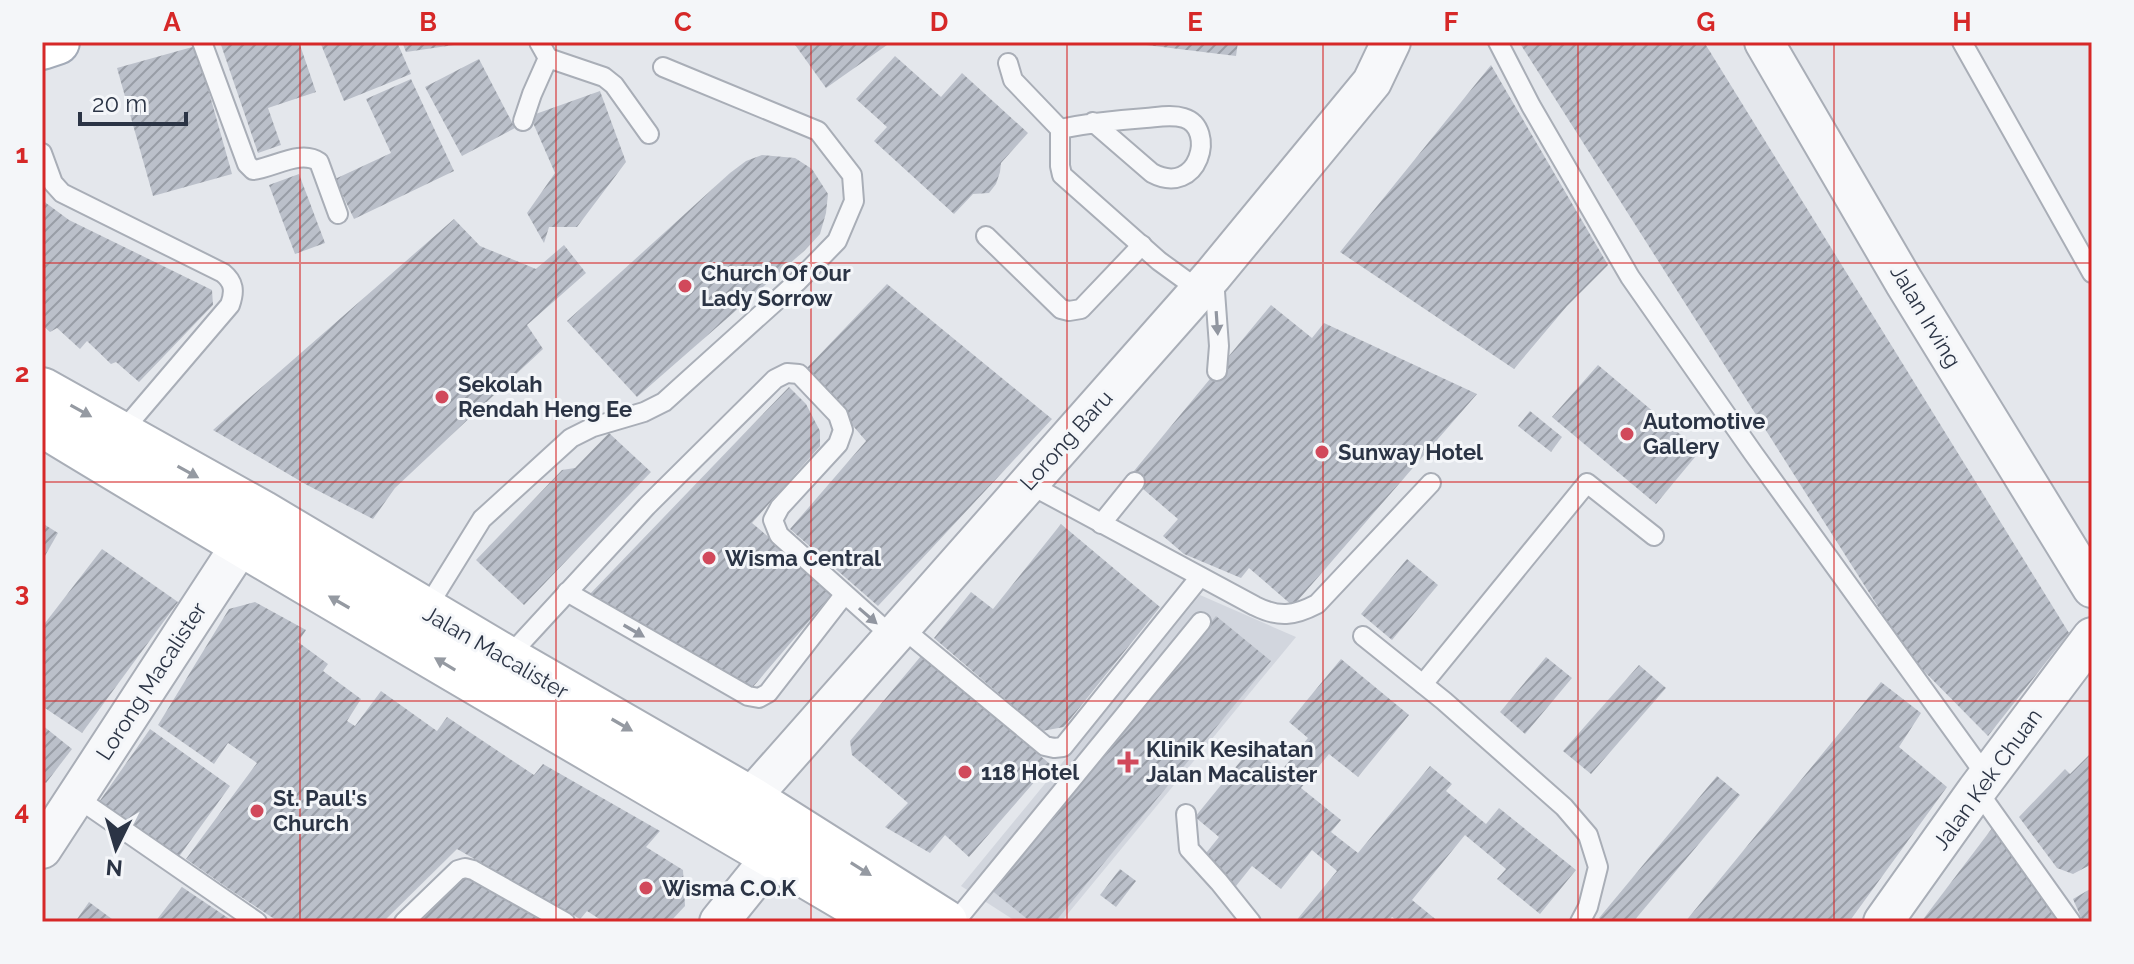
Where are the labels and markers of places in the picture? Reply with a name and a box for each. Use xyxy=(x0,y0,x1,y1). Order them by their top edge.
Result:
place label: Church Of Our Lady Sorrow xyxy=(701,260,851,311)
marker: Church Of Our Lady Sorrow xyxy=(676,277,694,295)
place label: Sekolah Rendah Heng Ee xyxy=(458,371,632,422)
marker: Sekolah Rendah Heng Ee xyxy=(433,388,451,406)
place label: Automotive Gallery xyxy=(1643,408,1765,459)
marker: Automotive Gallery xyxy=(1618,425,1636,443)
place label: Sunway Hotel xyxy=(1338,439,1484,465)
marker: Sunway Hotel xyxy=(1313,443,1331,461)
place label: Wisma Central xyxy=(725,545,882,571)
marker: Wisma Central xyxy=(700,549,718,567)
place label: Klinik Kesihatan Jalan Macalister xyxy=(1146,736,1318,787)
marker: Klinik Kesihatan Jalan Macalister xyxy=(1117,751,1139,773)
place label: 118 Hotel xyxy=(981,759,1080,785)
marker: 118 Hotel xyxy=(956,763,974,781)
place label: St. Paul's Church xyxy=(273,785,367,836)
marker: St. Paul's Church xyxy=(248,802,266,820)
place label: Wisma C.O.K xyxy=(662,875,796,901)
marker: Wisma C.O.K xyxy=(637,879,655,897)

